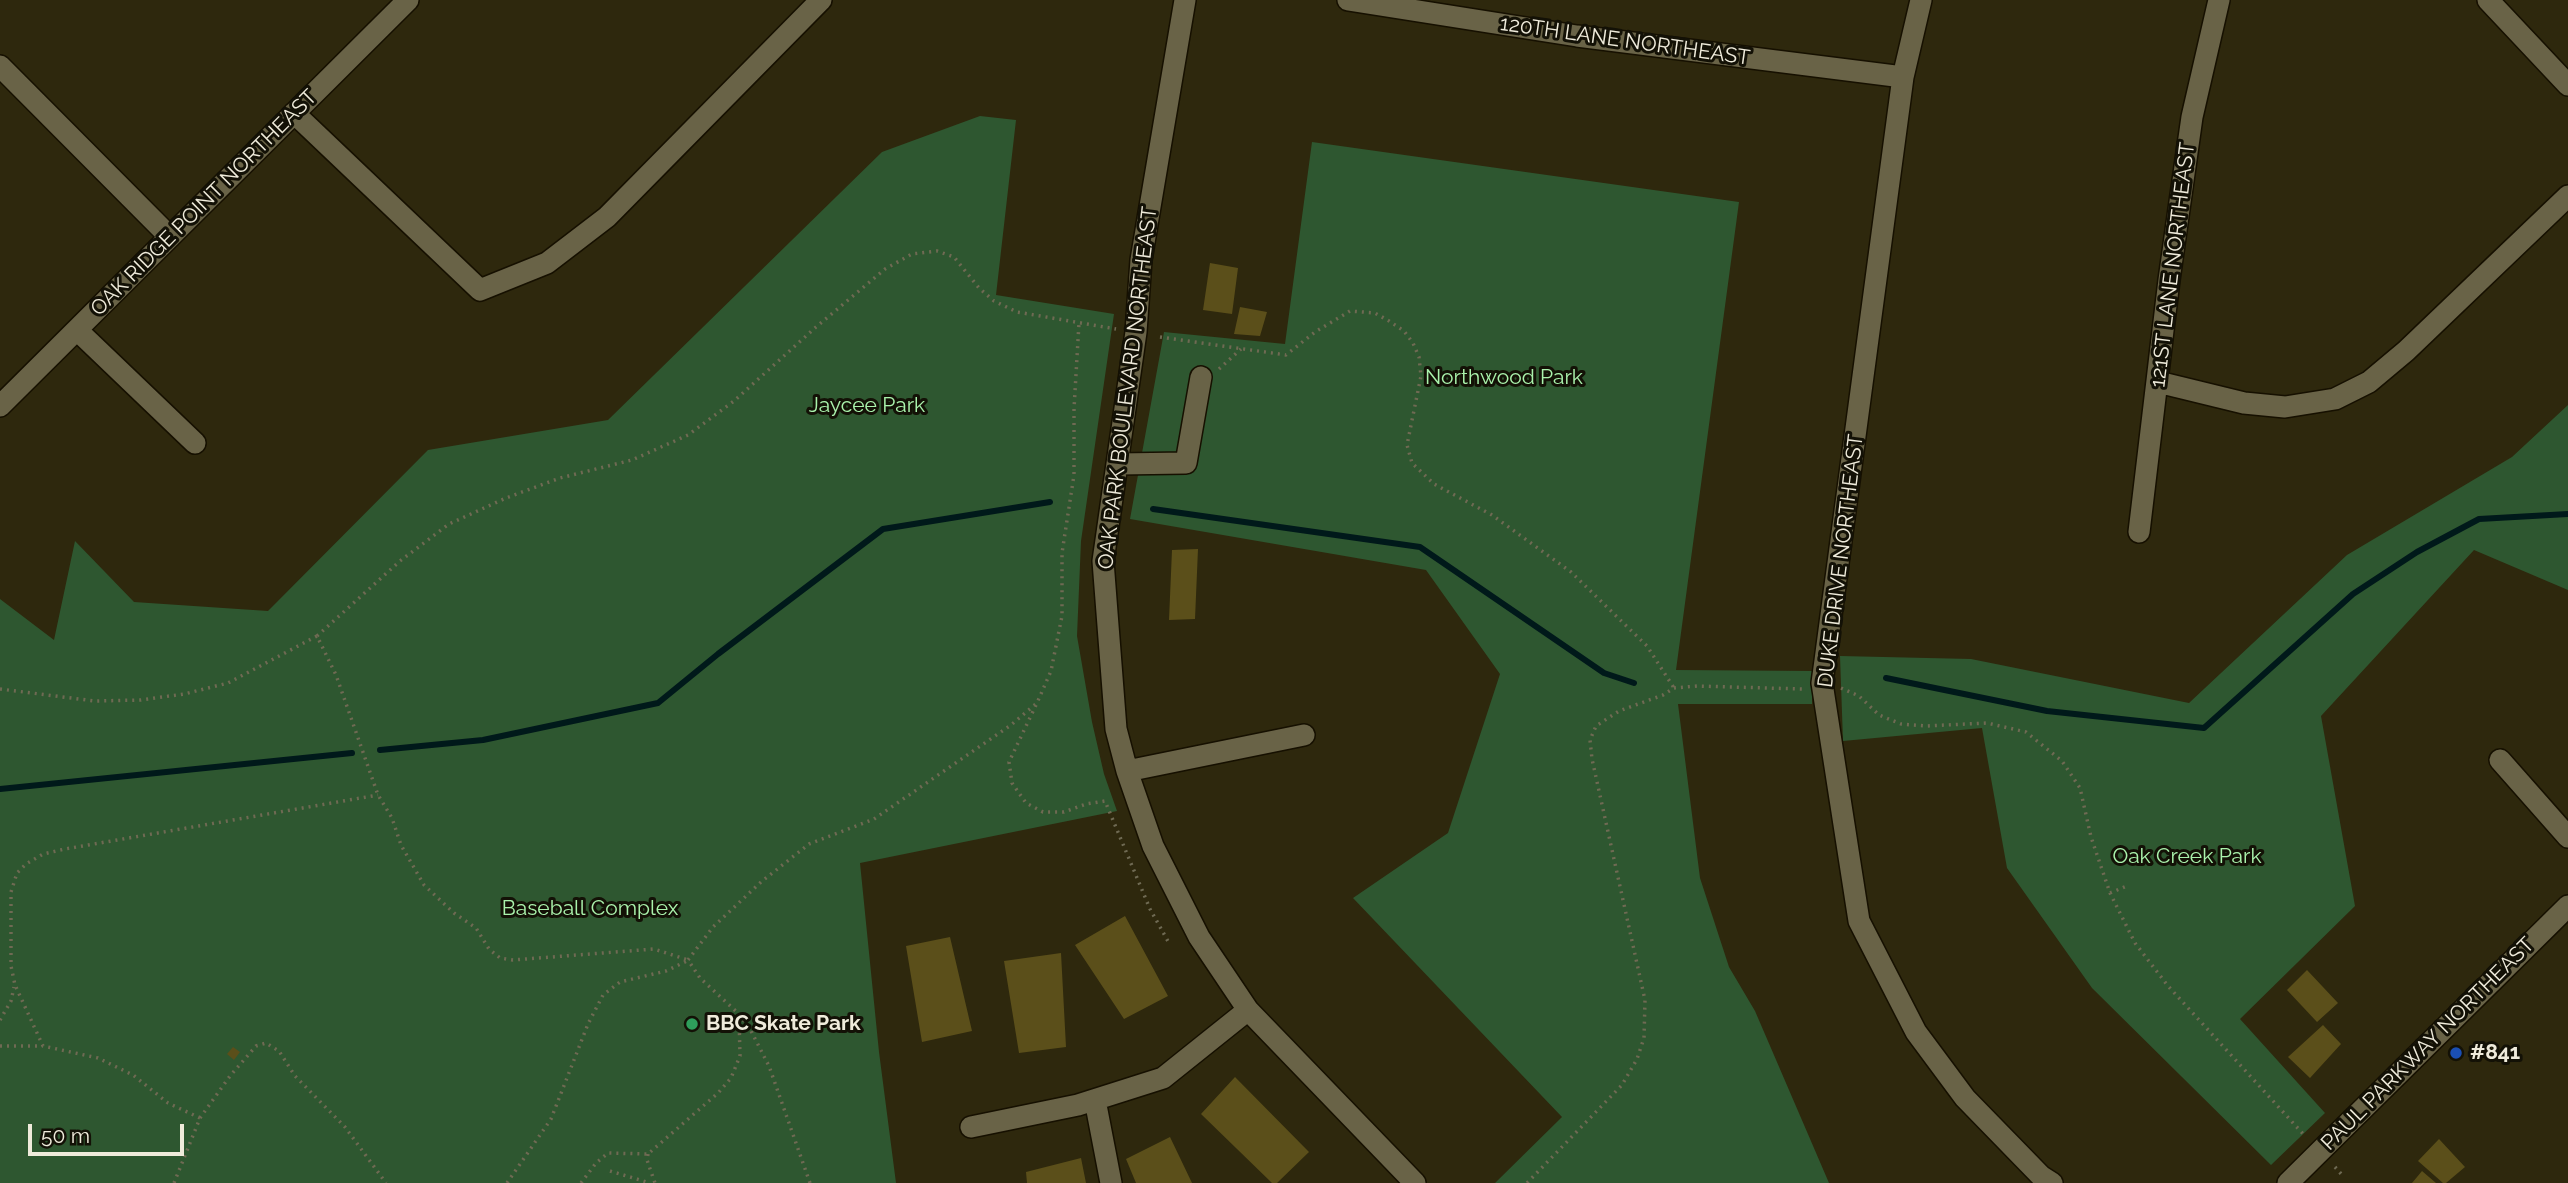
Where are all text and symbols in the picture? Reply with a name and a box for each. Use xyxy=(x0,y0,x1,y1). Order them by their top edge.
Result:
street label: 120TH LANE NORTHEAST xyxy=(1498,11,1752,71)
street label: OAK RIDGE POINT NORTHEAST xyxy=(86,85,322,321)
street label: 121ST LANE NORTHEAST xyxy=(2145,141,2201,389)
street label: OAK PARK BOULEVARD NORTHEAST xyxy=(1093,205,1163,571)
park label: Northwood Park xyxy=(1425,365,1583,391)
park label: Jaycee Park xyxy=(809,393,925,419)
street label: DUKE DRIVE NORTHEAST xyxy=(1813,433,1869,689)
park label: Oak Creek Park xyxy=(2112,844,2262,870)
park label: Baseball Complex xyxy=(502,896,678,922)
street label: PAUL PARKWAY NORTHEAST xyxy=(2316,932,2540,1156)
place label: BBC Skate Park xyxy=(706,1011,861,1037)
marker: BBC Skate Park xyxy=(684,1016,700,1032)
place label: #841 xyxy=(2470,1040,2520,1066)
marker: #841 xyxy=(2448,1045,2464,1061)
scale bar xyxy=(32,1110,187,1154)
text: 50 m xyxy=(41,1123,90,1148)

